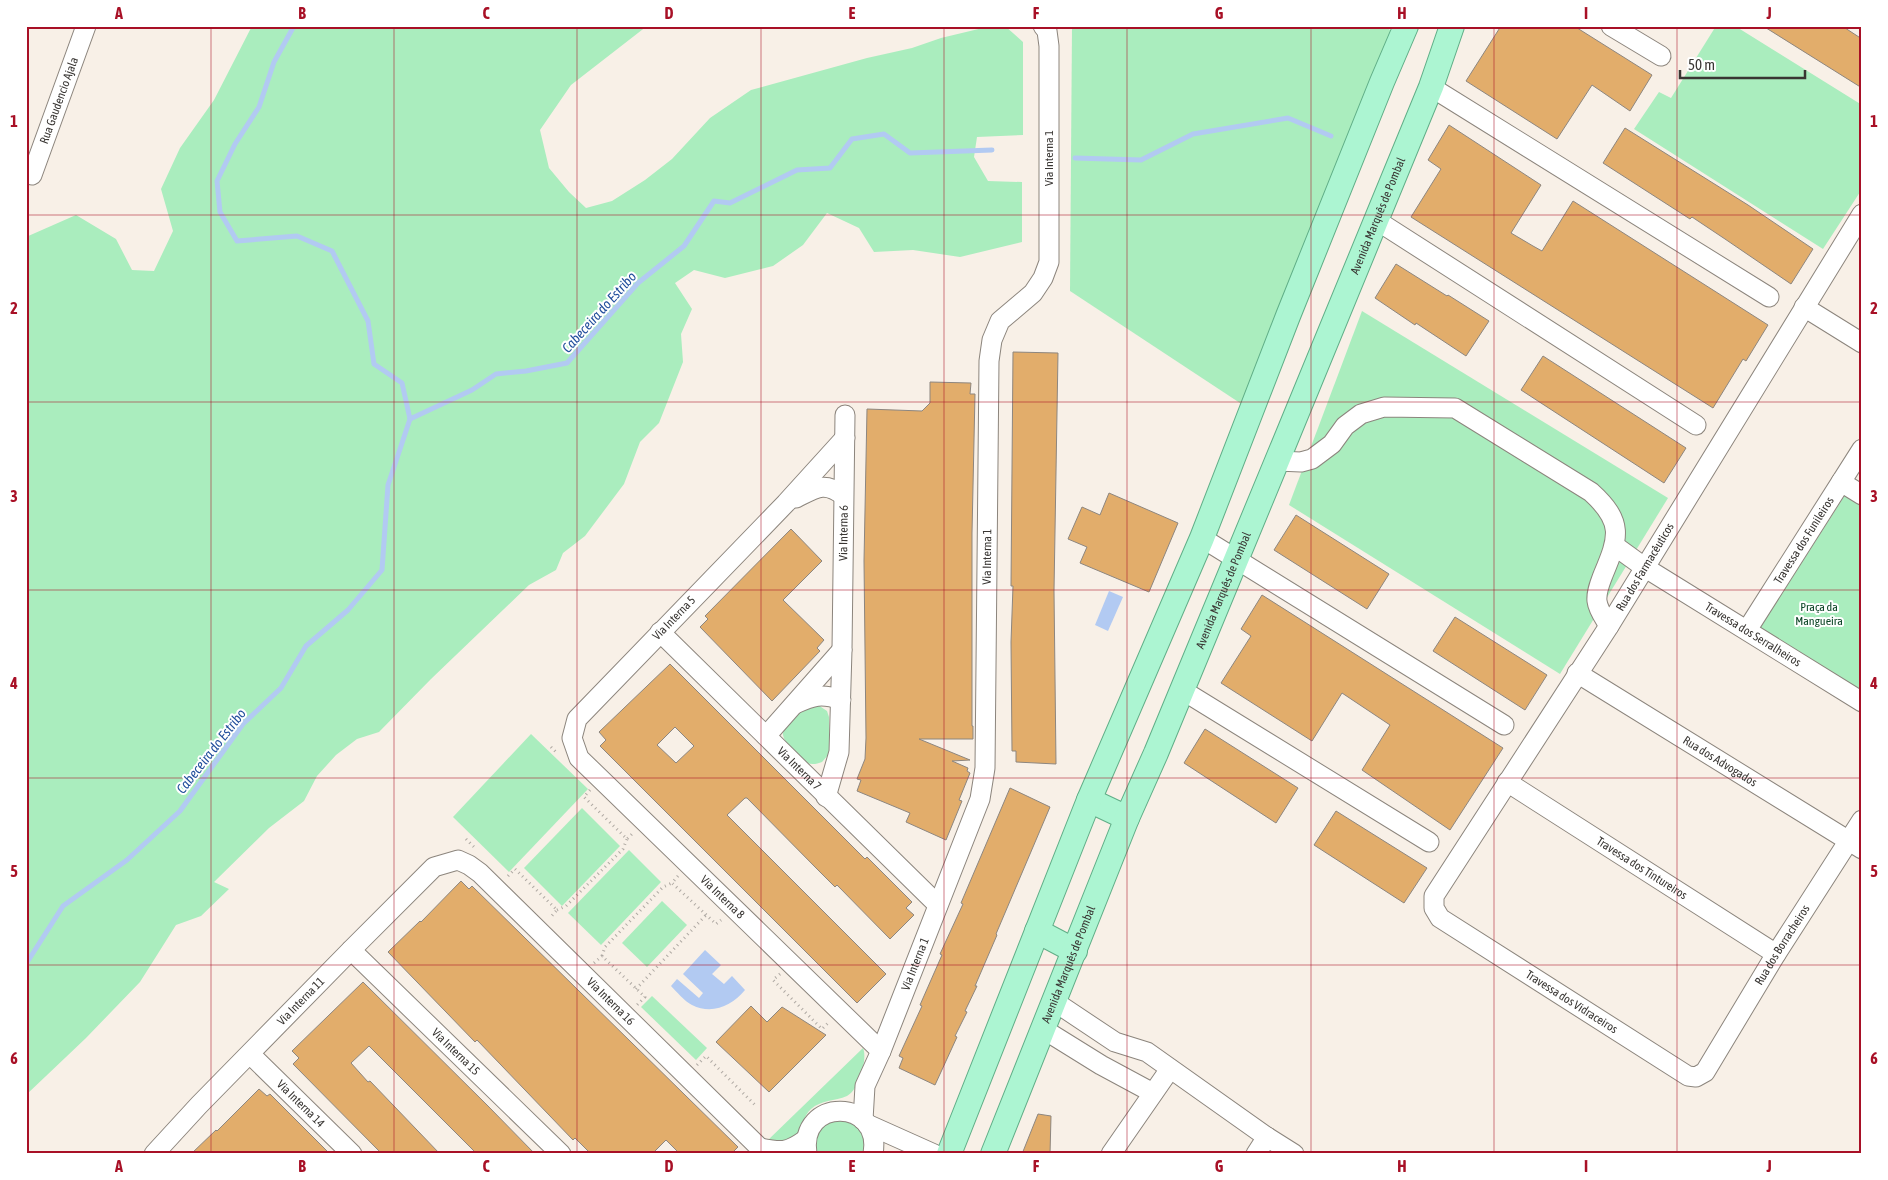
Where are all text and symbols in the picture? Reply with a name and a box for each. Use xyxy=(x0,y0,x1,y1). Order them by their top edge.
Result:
text: A xyxy=(114,4,123,22)
text: B xyxy=(298,4,306,22)
text: C xyxy=(482,4,490,22)
text: D xyxy=(665,4,674,22)
text: E xyxy=(849,4,856,22)
text: F xyxy=(1033,4,1040,22)
text: G xyxy=(1215,4,1224,22)
text: H xyxy=(1397,4,1407,22)
text: I xyxy=(1584,4,1588,22)
text: J xyxy=(1765,4,1772,22)
scale bar xyxy=(1680,48,1806,80)
street label: Rua Gaudencio Ajala xyxy=(37,55,81,146)
text: 50 m xyxy=(1688,56,1715,73)
text: 1 xyxy=(10,112,18,130)
text: 1 xyxy=(1870,112,1878,130)
street label: Via Interna 1 xyxy=(1042,130,1056,186)
street label: Avenida Marquês de Pombal xyxy=(1348,155,1409,276)
water label: Cabeceira do Estribo xyxy=(559,268,640,356)
text: 2 xyxy=(10,299,18,317)
text: 2 xyxy=(1870,299,1878,317)
text: 3 xyxy=(10,487,18,505)
text: 3 xyxy=(1870,487,1878,505)
street label: Travessa dos Funileiros xyxy=(1771,494,1837,587)
street label: Via Interna 6 xyxy=(836,505,851,561)
street label: Rua dos Farmacêuticos xyxy=(1613,520,1677,614)
street label: Via Interna 1 xyxy=(980,528,994,585)
street label: Avenida Marquês de Pombal xyxy=(1193,529,1254,651)
street label: Via Interna 5 xyxy=(650,593,698,643)
street label: Travessa dos Serralheiros xyxy=(1702,599,1804,670)
park label: Praça da Mangueira xyxy=(1795,600,1843,628)
text: 4 xyxy=(9,674,18,692)
text: 4 xyxy=(1869,674,1878,692)
water label: Cabeceira do Estribo xyxy=(173,705,249,797)
street label: Rua dos Advogados xyxy=(1680,733,1760,789)
street label: Via Interna 7 xyxy=(774,744,824,793)
street label: Travessa dos Tintureiros xyxy=(1594,834,1690,902)
text: 5 xyxy=(10,862,18,880)
text: 5 xyxy=(1870,862,1878,880)
street label: Via Interna 8 xyxy=(697,873,748,922)
street label: Rua dos Borracheiros xyxy=(1752,902,1813,988)
street label: Avenida Marquês de Pombal xyxy=(1039,903,1099,1025)
street label: Via Interna 1 xyxy=(898,935,932,993)
street label: Travessa dos Vidraceiros xyxy=(1523,967,1620,1036)
street label: Via Interna 11 xyxy=(274,974,328,1028)
street label: Via Interna 16 xyxy=(584,975,638,1028)
street label: Via Interna 15 xyxy=(429,1025,483,1078)
text: 6 xyxy=(10,1049,18,1067)
text: 6 xyxy=(1870,1049,1878,1067)
street label: Via Interna 14 xyxy=(274,1077,328,1130)
text: A xyxy=(114,1157,123,1175)
text: B xyxy=(298,1157,306,1175)
text: C xyxy=(482,1157,490,1175)
text: D xyxy=(665,1157,674,1175)
text: E xyxy=(849,1157,856,1175)
text: F xyxy=(1033,1157,1040,1175)
text: G xyxy=(1215,1157,1224,1175)
text: H xyxy=(1397,1157,1407,1175)
text: I xyxy=(1584,1157,1588,1175)
text: J xyxy=(1765,1157,1772,1175)

